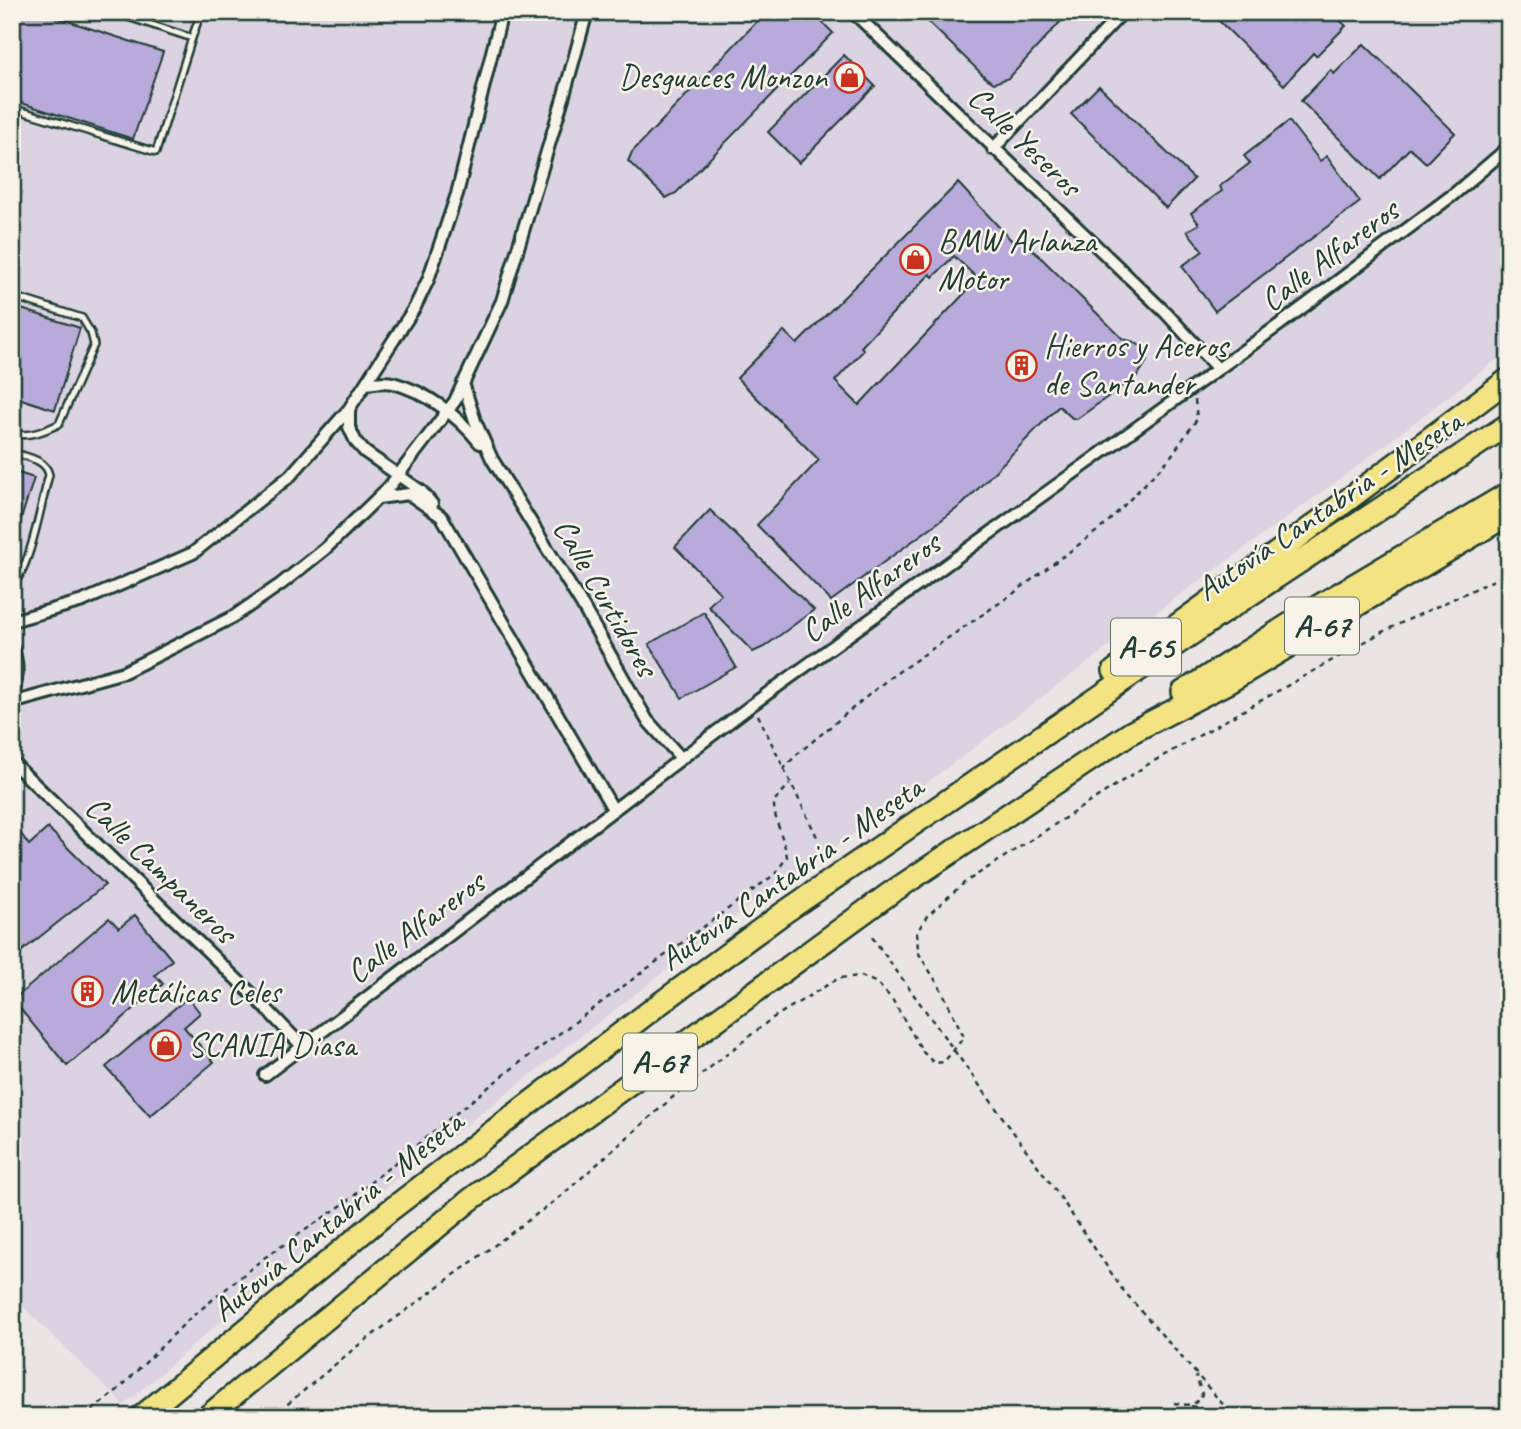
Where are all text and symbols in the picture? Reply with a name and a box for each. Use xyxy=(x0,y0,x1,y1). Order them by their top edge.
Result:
place label: Desguaces Monzon xyxy=(619,56,828,98)
shop icon: Desguaces Monzon xyxy=(833,60,867,94)
street label: Calle Yeseros xyxy=(959,77,1093,207)
street label: Calle Alfareros xyxy=(1251,188,1409,321)
place label: BMW Arlanza Motor xyxy=(938,220,1098,300)
shop icon: BMW Arlanza Motor xyxy=(898,243,932,277)
place label: Hierros y Aceros de Santander xyxy=(1044,325,1230,405)
building icon: Hierros y Aceros de Santander xyxy=(1004,348,1038,382)
street label: Autovía Cantabria - Meseta xyxy=(1188,399,1472,610)
street label: Calle Curtidores xyxy=(544,510,669,686)
street label: Calle Alfareros xyxy=(792,521,950,652)
road number: A-67 xyxy=(1285,598,1359,654)
road number: A-65 xyxy=(1111,618,1181,676)
street label: Autovía Cantabria - Meseta xyxy=(651,765,933,980)
street label: Calle Campaneros xyxy=(76,786,248,954)
street label: Calle Alfareros xyxy=(337,860,495,993)
place label: Metálicas Celes xyxy=(111,971,283,1013)
building icon: Metálicas Celes xyxy=(71,975,105,1009)
place label: SCANIA Diasa xyxy=(188,1024,358,1066)
shop icon: SCANIA Diasa xyxy=(148,1028,182,1062)
road number: A-67 xyxy=(623,1034,697,1091)
street label: Autovía Cantabria - Meseta xyxy=(203,1100,473,1331)

